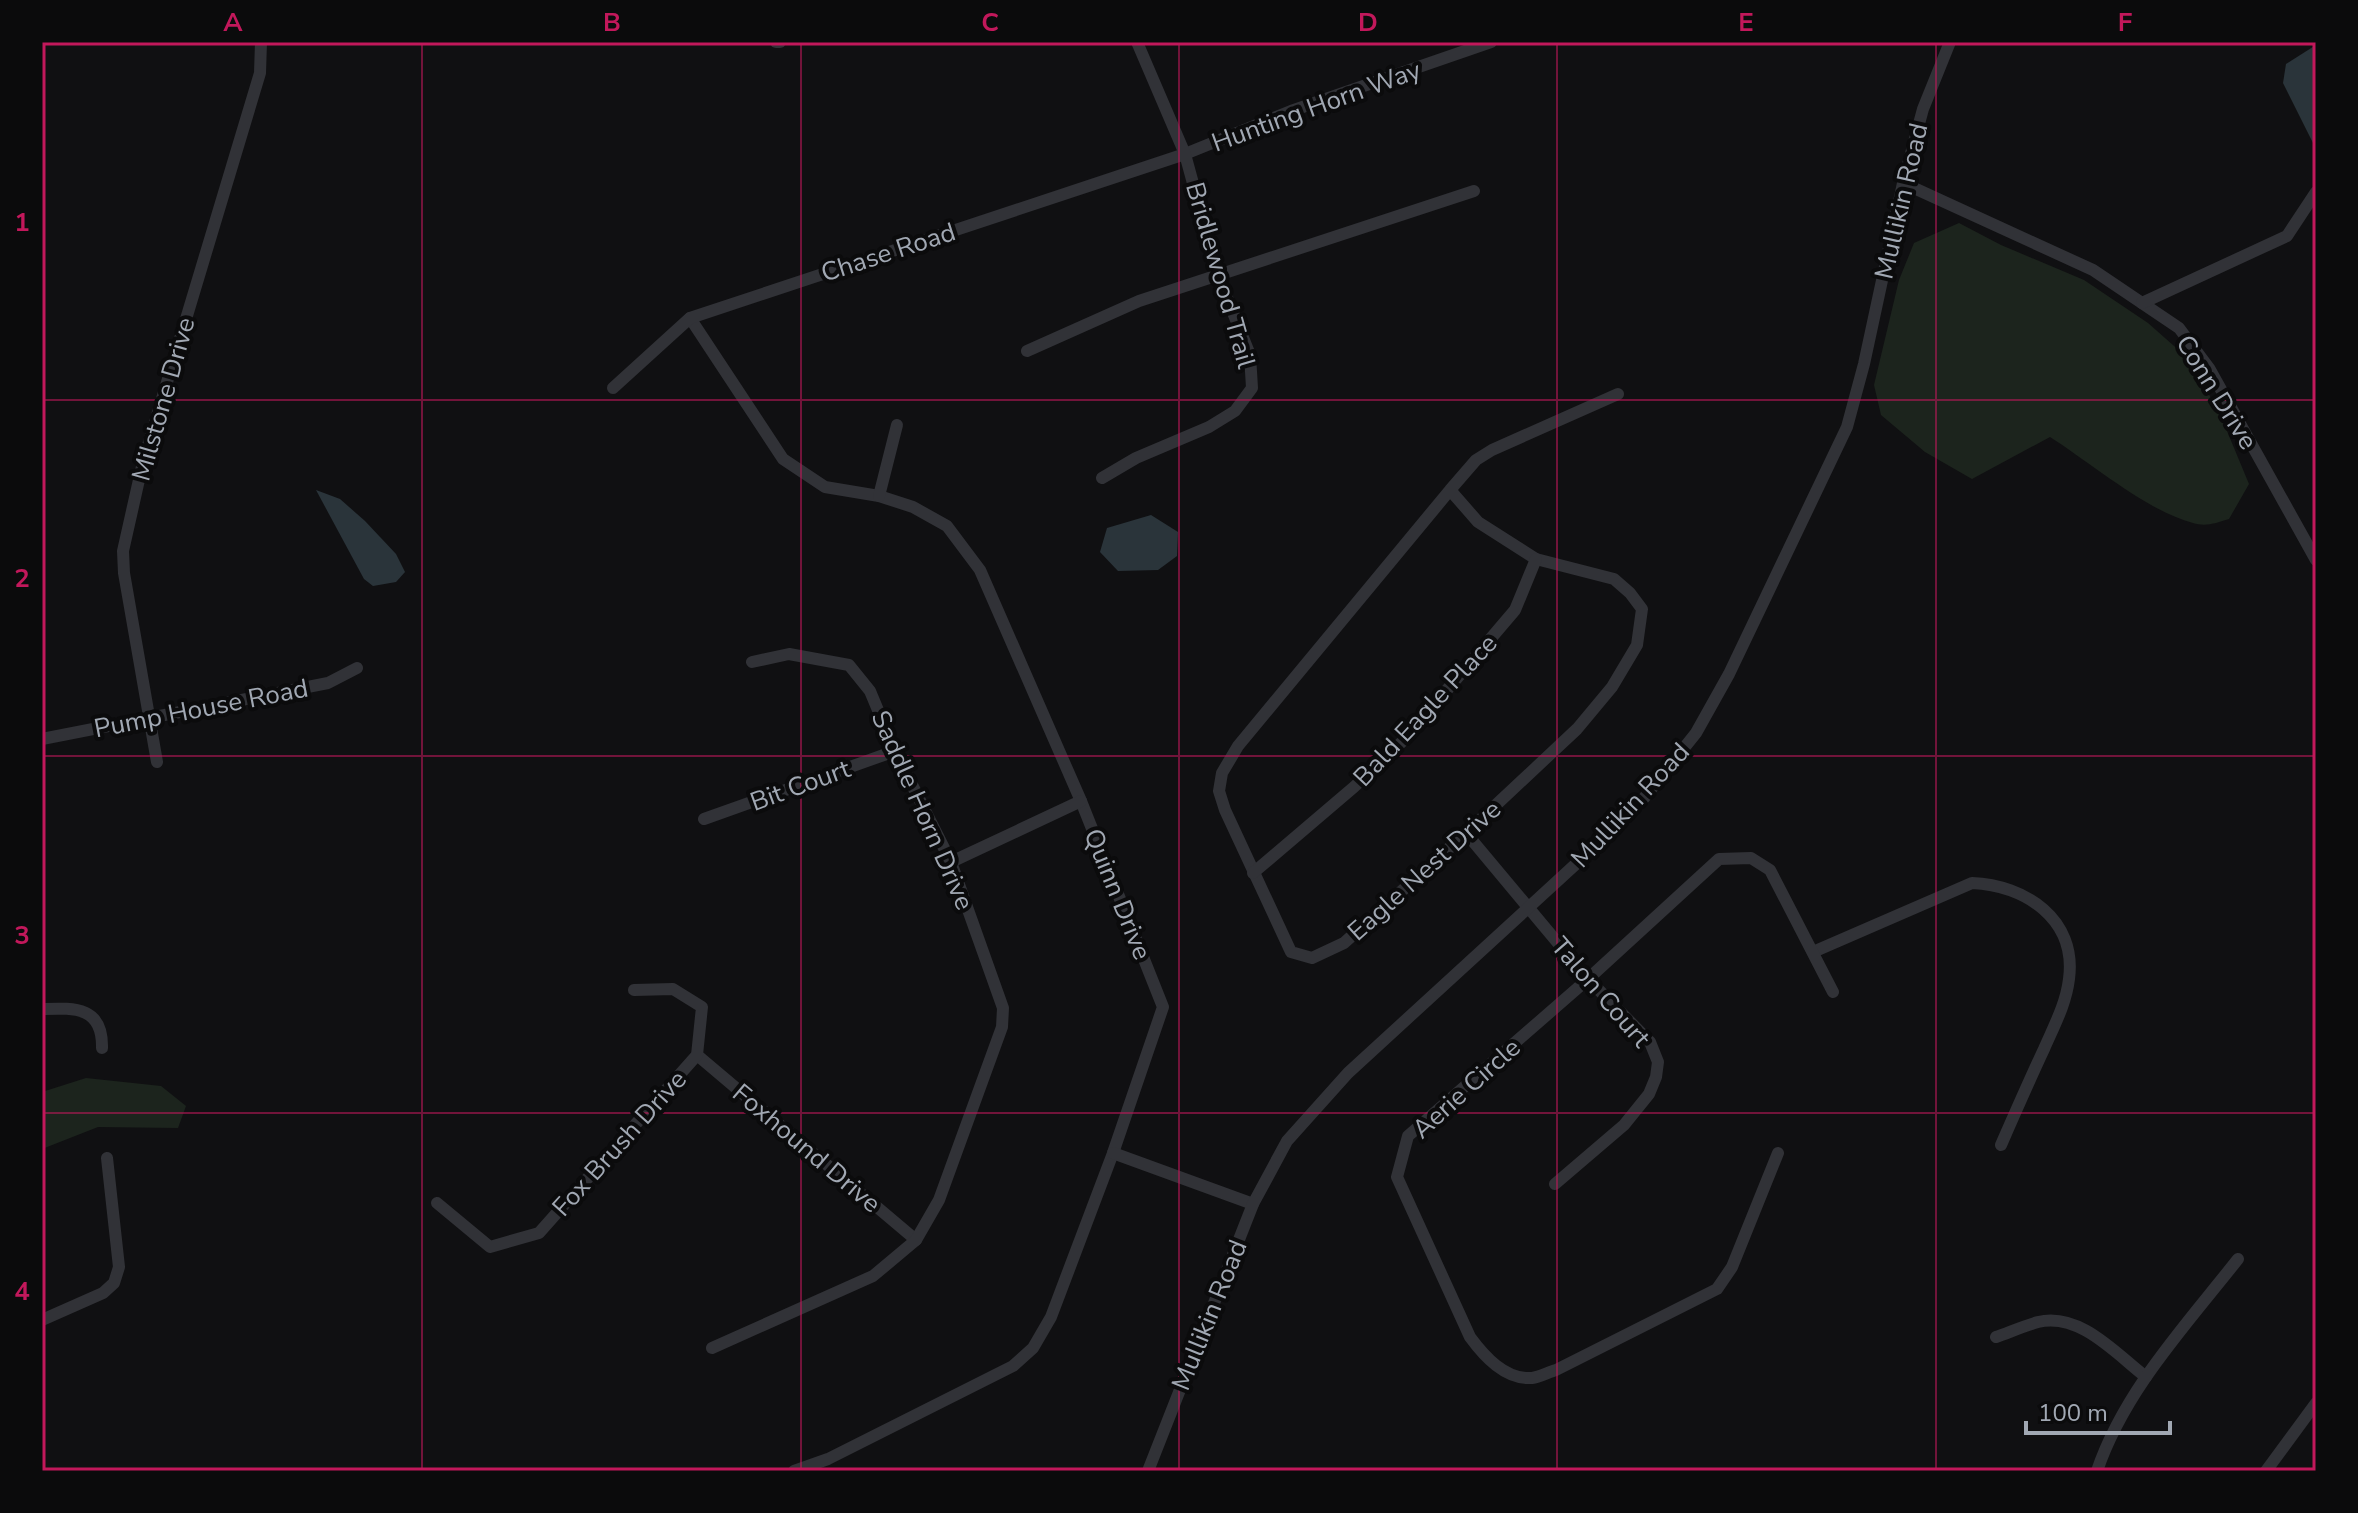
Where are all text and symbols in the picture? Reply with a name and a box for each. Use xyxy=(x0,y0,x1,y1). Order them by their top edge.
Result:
text: A xyxy=(223,5,243,40)
text: B xyxy=(603,5,621,40)
text: C xyxy=(981,5,999,40)
text: D xyxy=(1358,5,1378,40)
text: E xyxy=(1738,5,1754,40)
text: F xyxy=(2118,5,2132,40)
street label: Hunting Horn Way xyxy=(1207,52,1426,161)
street label: Mullikin Road xyxy=(1867,120,1936,283)
street label: Bridlewood Trail xyxy=(1177,178,1264,373)
text: 1 xyxy=(14,205,30,240)
street label: Chase Road xyxy=(816,214,960,291)
street label: Milstone Drive xyxy=(123,313,204,485)
street label: Conn Drive xyxy=(2168,328,2266,456)
text: 2 xyxy=(14,561,30,596)
street label: Bald Eagle Place xyxy=(1346,627,1505,794)
street label: Pump House Road xyxy=(91,671,311,746)
street label: Saddle Horn Drive xyxy=(863,705,982,915)
street label: Mullikin Road xyxy=(1563,735,1697,875)
street label: Bit Court xyxy=(745,751,856,820)
street label: Eagle Nest Drive xyxy=(1340,792,1508,949)
street label: Quinn Drive xyxy=(1075,823,1160,965)
text: 3 xyxy=(14,918,30,953)
street label: Talon Court xyxy=(1543,930,1659,1056)
street label: Aerie Circle xyxy=(1405,1030,1528,1146)
street label: Fox Brush Drive xyxy=(544,1063,694,1224)
street label: Foxhound Drive xyxy=(725,1076,888,1221)
street label: Mullikin Road xyxy=(1163,1235,1256,1396)
text: 4 xyxy=(14,1274,30,1309)
scale bar xyxy=(2026,1385,2170,1435)
text: 100 m xyxy=(2038,1397,2108,1429)

